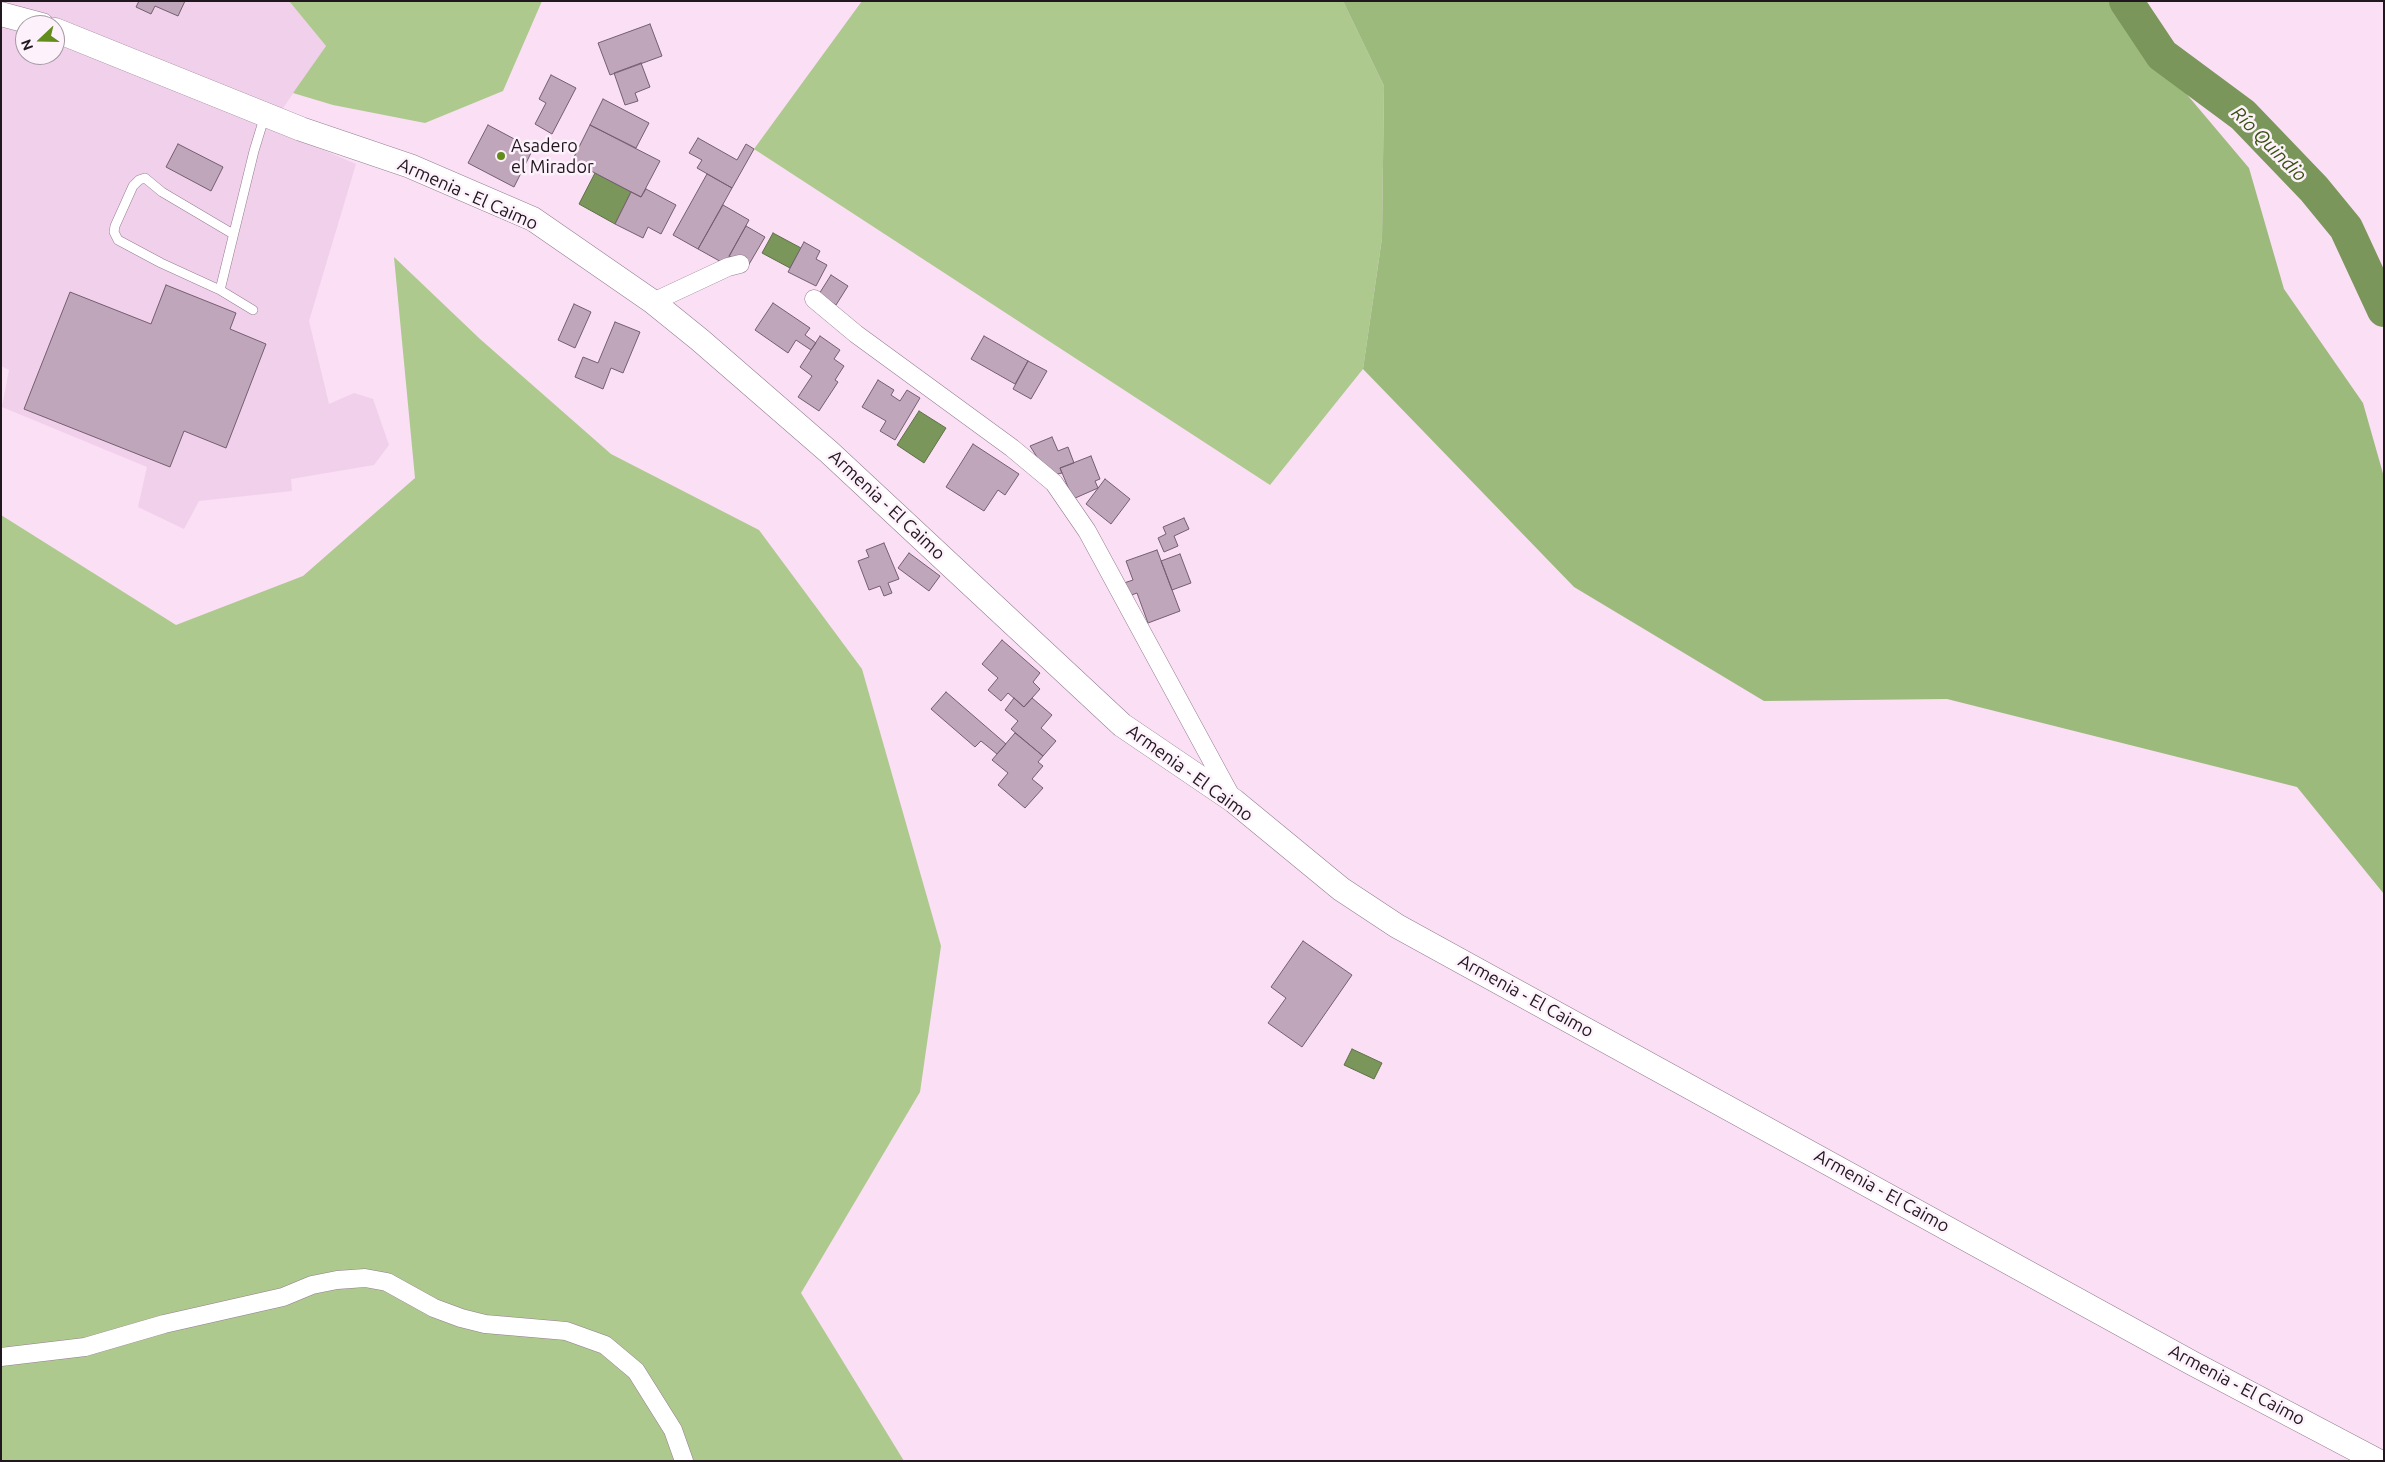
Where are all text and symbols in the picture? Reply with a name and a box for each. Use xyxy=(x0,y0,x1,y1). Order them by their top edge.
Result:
north arrow xyxy=(15,15,65,65)
text: N xyxy=(18,37,36,53)
water label: Río Quindio xyxy=(2227,102,2311,186)
place label: Asadero el Mirador xyxy=(511,135,594,178)
marker: Asadero el Mirador xyxy=(495,150,507,162)
street label: Armenia - El Caimo xyxy=(395,153,541,235)
street label: Armenia - El Caimo xyxy=(824,446,950,564)
street label: Armenia - El Caimo xyxy=(1123,720,1257,826)
street label: Armenia - El Caimo xyxy=(1455,950,1597,1042)
street label: Armenia - El Caimo xyxy=(1811,1145,1953,1237)
street label: Armenia - El Caimo xyxy=(2165,1340,2309,1430)

